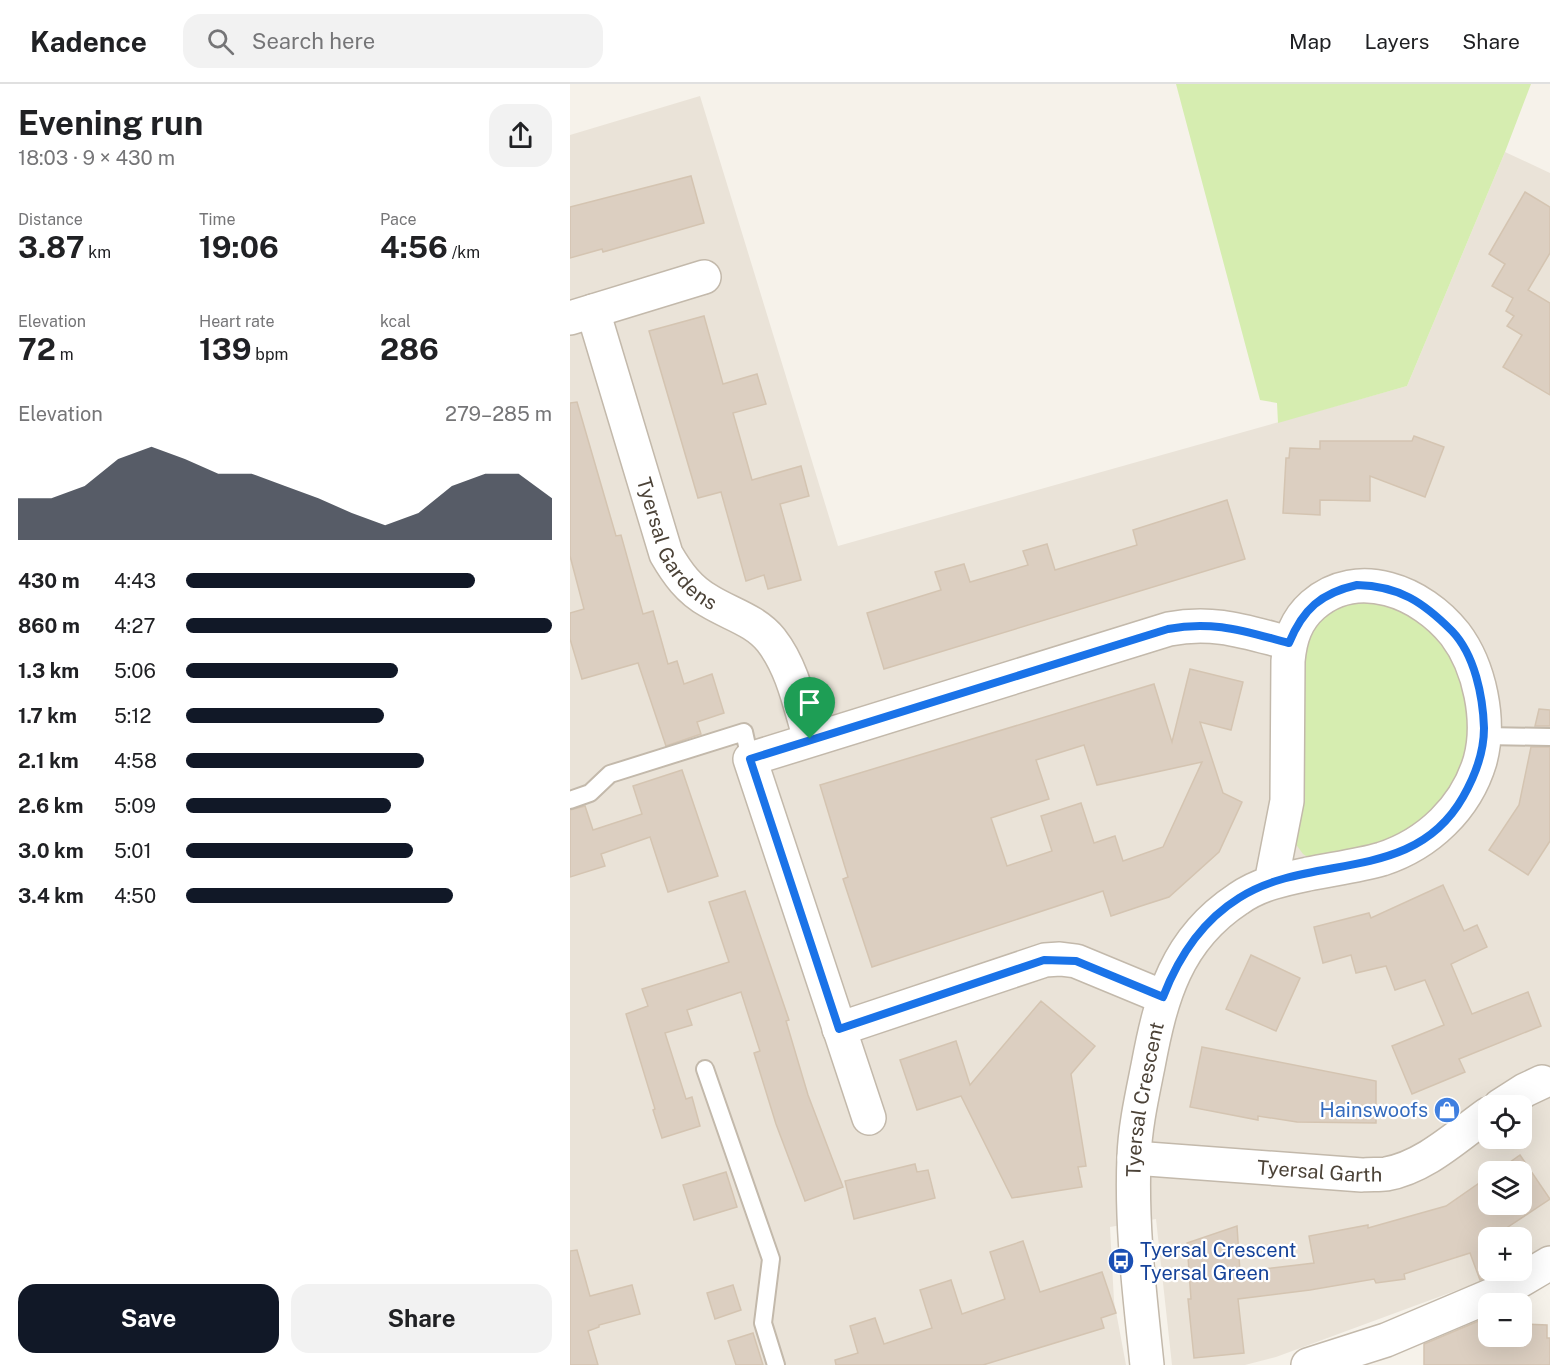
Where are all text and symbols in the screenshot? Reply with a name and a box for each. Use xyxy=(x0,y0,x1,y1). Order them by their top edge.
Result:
search box xyxy=(183,14,603,68)
text: Kadence xyxy=(30,25,147,58)
icon: search xyxy=(204,25,237,58)
text: Search here xyxy=(252,28,375,54)
text: Map xyxy=(1289,29,1332,54)
text: Layers xyxy=(1365,29,1429,54)
text: Share xyxy=(1462,29,1520,54)
text: Evening run xyxy=(18,104,203,142)
button: share xyxy=(489,104,552,167)
text: 18:03 · 9 × 430 m xyxy=(18,146,175,170)
text: Distance xyxy=(18,210,83,229)
text: Time xyxy=(199,210,235,229)
text: Pace xyxy=(380,210,417,229)
text: 3.87 xyxy=(18,229,84,265)
text: 19:06 xyxy=(199,229,279,265)
text: 4:56 xyxy=(380,229,448,265)
text: km xyxy=(84,243,111,262)
text: /km xyxy=(448,243,480,262)
text: Elevation xyxy=(18,312,86,331)
text: Heart rate xyxy=(199,312,275,331)
text: kcal xyxy=(380,312,411,331)
text: 72 xyxy=(18,331,56,367)
text: 139 xyxy=(199,331,251,367)
text: 286 xyxy=(380,331,439,367)
text: m xyxy=(56,345,74,364)
text: bpm xyxy=(251,345,288,364)
text: Elevation xyxy=(18,402,103,426)
text: 279–285 m xyxy=(445,402,552,426)
street label: Tyersal Gardens xyxy=(632,475,721,615)
text: 430 m xyxy=(18,569,80,593)
text: 4:43 xyxy=(114,569,156,593)
text: 860 m xyxy=(18,614,80,638)
text: 4:27 xyxy=(114,614,155,638)
text: 1.3 km xyxy=(18,659,79,683)
text: 5:06 xyxy=(114,659,156,683)
pin xyxy=(784,677,835,739)
icon: arrive xyxy=(793,686,826,719)
text: 1.7 km xyxy=(18,704,77,728)
text: 5:12 xyxy=(114,704,151,728)
text: 2.1 km xyxy=(18,749,79,773)
text: 4:58 xyxy=(114,749,157,773)
text: 2.6 km xyxy=(18,794,83,818)
text: 5:09 xyxy=(114,794,156,818)
text: 3.0 km xyxy=(18,839,84,863)
text: 5:01 xyxy=(114,839,152,863)
text: 3.4 km xyxy=(18,884,84,908)
text: 4:50 xyxy=(114,884,156,908)
street label: Tyersal Crescent xyxy=(1121,1019,1169,1177)
shop icon: Hainswoofs xyxy=(1432,1095,1462,1125)
map controls xyxy=(1478,1095,1532,1347)
button: locate xyxy=(1478,1095,1532,1149)
place label: Hainswoofs xyxy=(1320,1098,1428,1122)
street label: Tyersal Garth xyxy=(1256,1155,1382,1187)
button: layers xyxy=(1478,1161,1532,1215)
button: + xyxy=(1478,1227,1532,1281)
place label: Tyersal Crescent Tyersal Green xyxy=(1140,1238,1297,1285)
bus stop icon: Tyersal Crescent Tyersal Green xyxy=(1106,1246,1136,1276)
button: Save xyxy=(18,1284,279,1353)
button: Share xyxy=(291,1284,552,1353)
button: − xyxy=(1478,1293,1532,1347)

